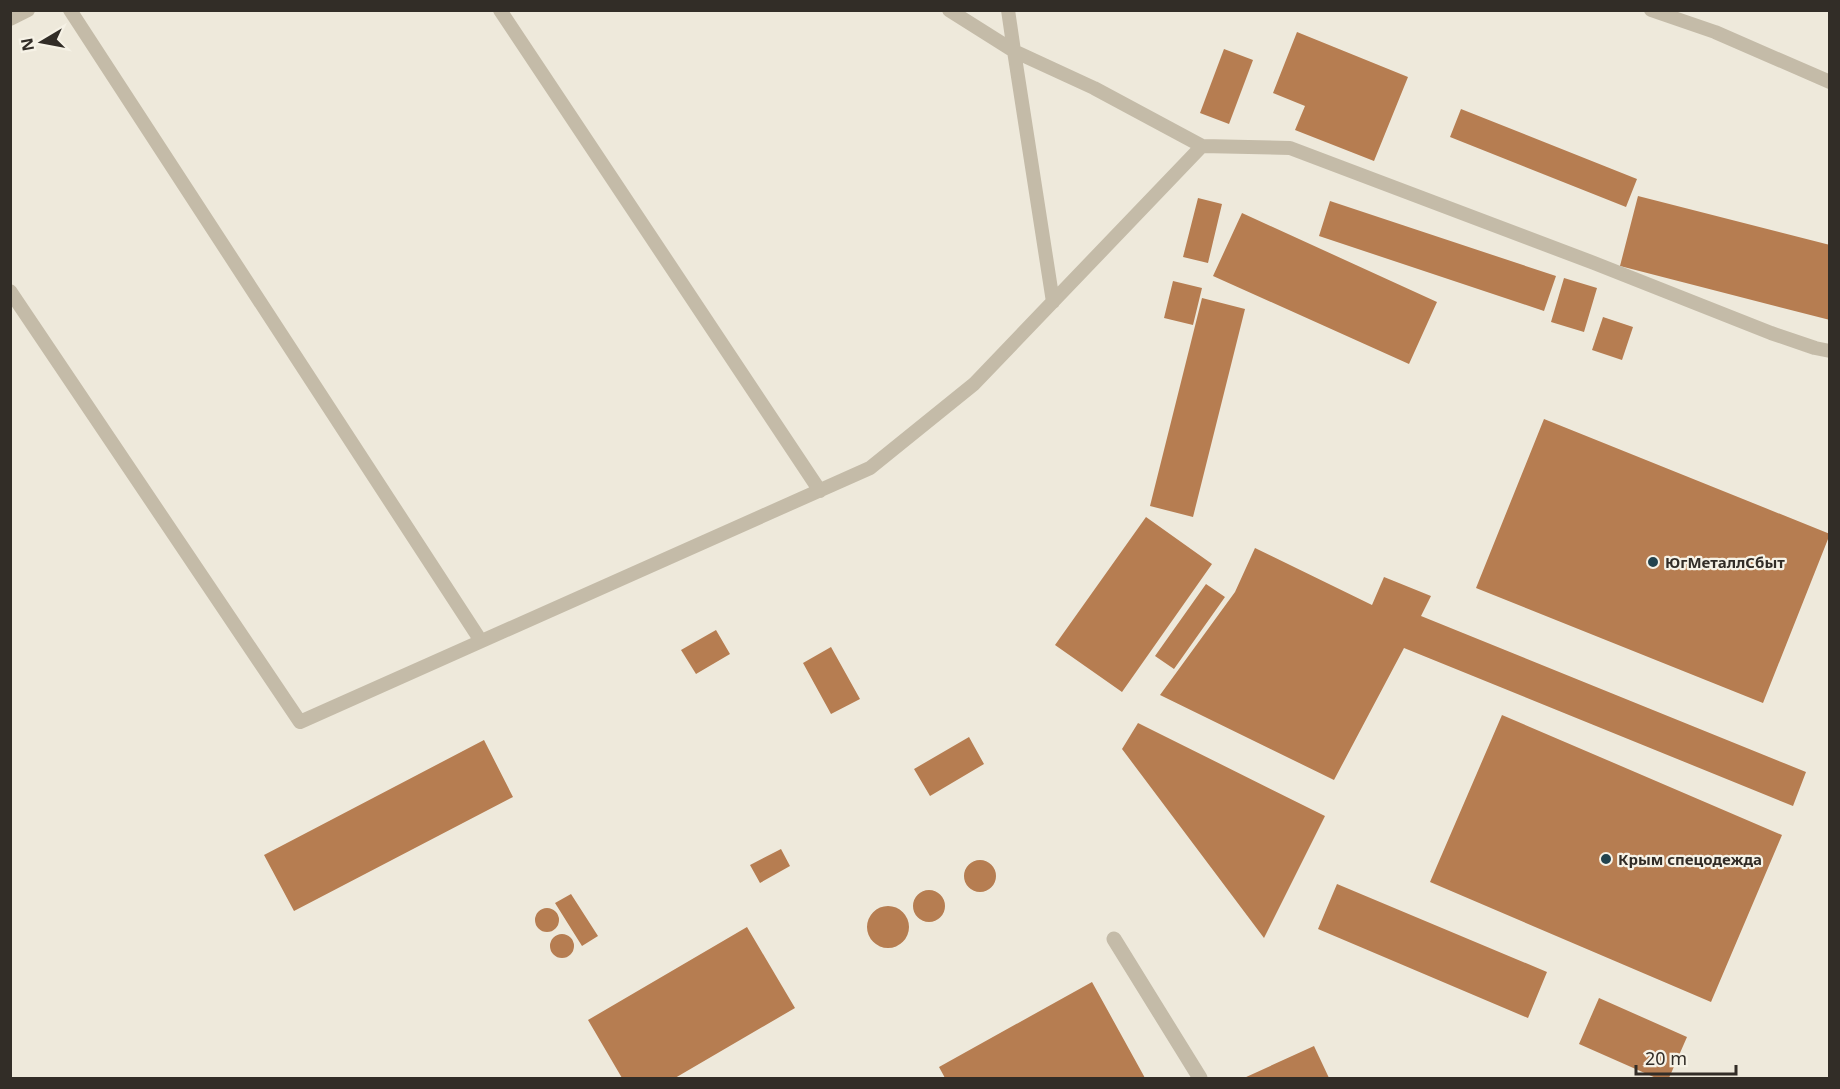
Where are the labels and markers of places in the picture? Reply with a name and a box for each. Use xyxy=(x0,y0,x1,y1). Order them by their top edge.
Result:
place label: ЮгМеталлСбыт xyxy=(1665,552,1785,572)
marker: ЮгМеталлСбыт xyxy=(1646,555,1660,569)
place label: Крым спецодежда xyxy=(1618,849,1762,869)
marker: Крым спецодежда xyxy=(1599,852,1613,866)

